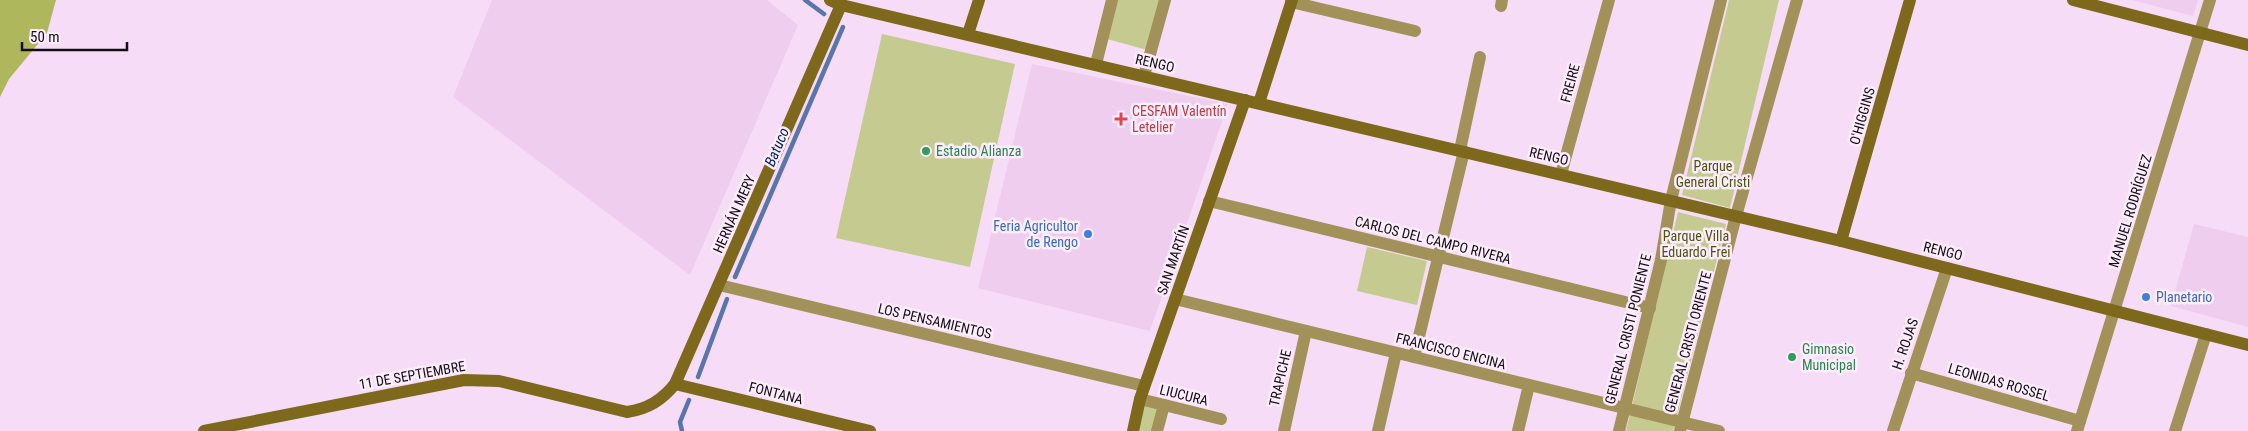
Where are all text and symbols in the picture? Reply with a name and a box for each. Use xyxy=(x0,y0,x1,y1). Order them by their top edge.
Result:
scale bar xyxy=(22,20,128,52)
text: 50 m xyxy=(30,28,60,46)
street label: RENGO xyxy=(1134,51,1176,75)
street label: FREIRE xyxy=(1557,62,1583,104)
street label: O'HIGGINS xyxy=(1846,85,1878,147)
place label: CESFAM Valentín Letelier xyxy=(1132,103,1227,135)
marker: CESFAM Valentín Letelier xyxy=(1114,112,1128,126)
water label: Batuco xyxy=(761,125,793,169)
place label: Estadio Alianza xyxy=(936,143,1021,159)
street label: RENGO xyxy=(1528,144,1570,168)
marker: Estadio Alianza xyxy=(920,145,932,157)
street label: MANUEL RODRÍGUEZ xyxy=(2104,152,2155,269)
park label: Parque General Cristi xyxy=(1676,158,1750,190)
street label: HERNÁN MERY xyxy=(709,171,759,256)
street label: CARLOS DEL CAMPO RIVERA xyxy=(1353,213,1513,267)
place label: Feria Agricultor de Rengo xyxy=(993,218,1078,250)
street label: SAN MARTÍN xyxy=(1153,223,1192,297)
marker: Feria Agricultor de Rengo xyxy=(1082,228,1094,240)
park label: Parque Villa Eduardo Frei xyxy=(1661,228,1731,260)
street label: RENGO xyxy=(1922,238,1964,264)
street label: GENERAL CRISTI PONIENTE xyxy=(1602,252,1654,406)
street label: GENERAL CRISTI ORIENTE xyxy=(1661,270,1715,414)
place label: Planetario xyxy=(2156,289,2212,305)
marker: Planetario xyxy=(2140,291,2152,303)
street label: LOS PENSAMIENTOS xyxy=(877,300,993,342)
street label: H. ROJAS xyxy=(1889,316,1921,372)
street label: FRANCISCO ENCINA xyxy=(1394,330,1508,372)
place label: Gimnasio Municipal xyxy=(1802,341,1856,373)
street label: TRAPICHE xyxy=(1266,348,1294,408)
marker: Gimnasio Municipal xyxy=(1786,351,1798,363)
street label: 11 DE SEPTIEMBRE xyxy=(358,358,466,392)
street label: LEONIDAS ROSSEL xyxy=(1947,360,2052,404)
street label: FONTANA xyxy=(747,379,805,407)
street label: LIUCURA xyxy=(1158,381,1210,409)

